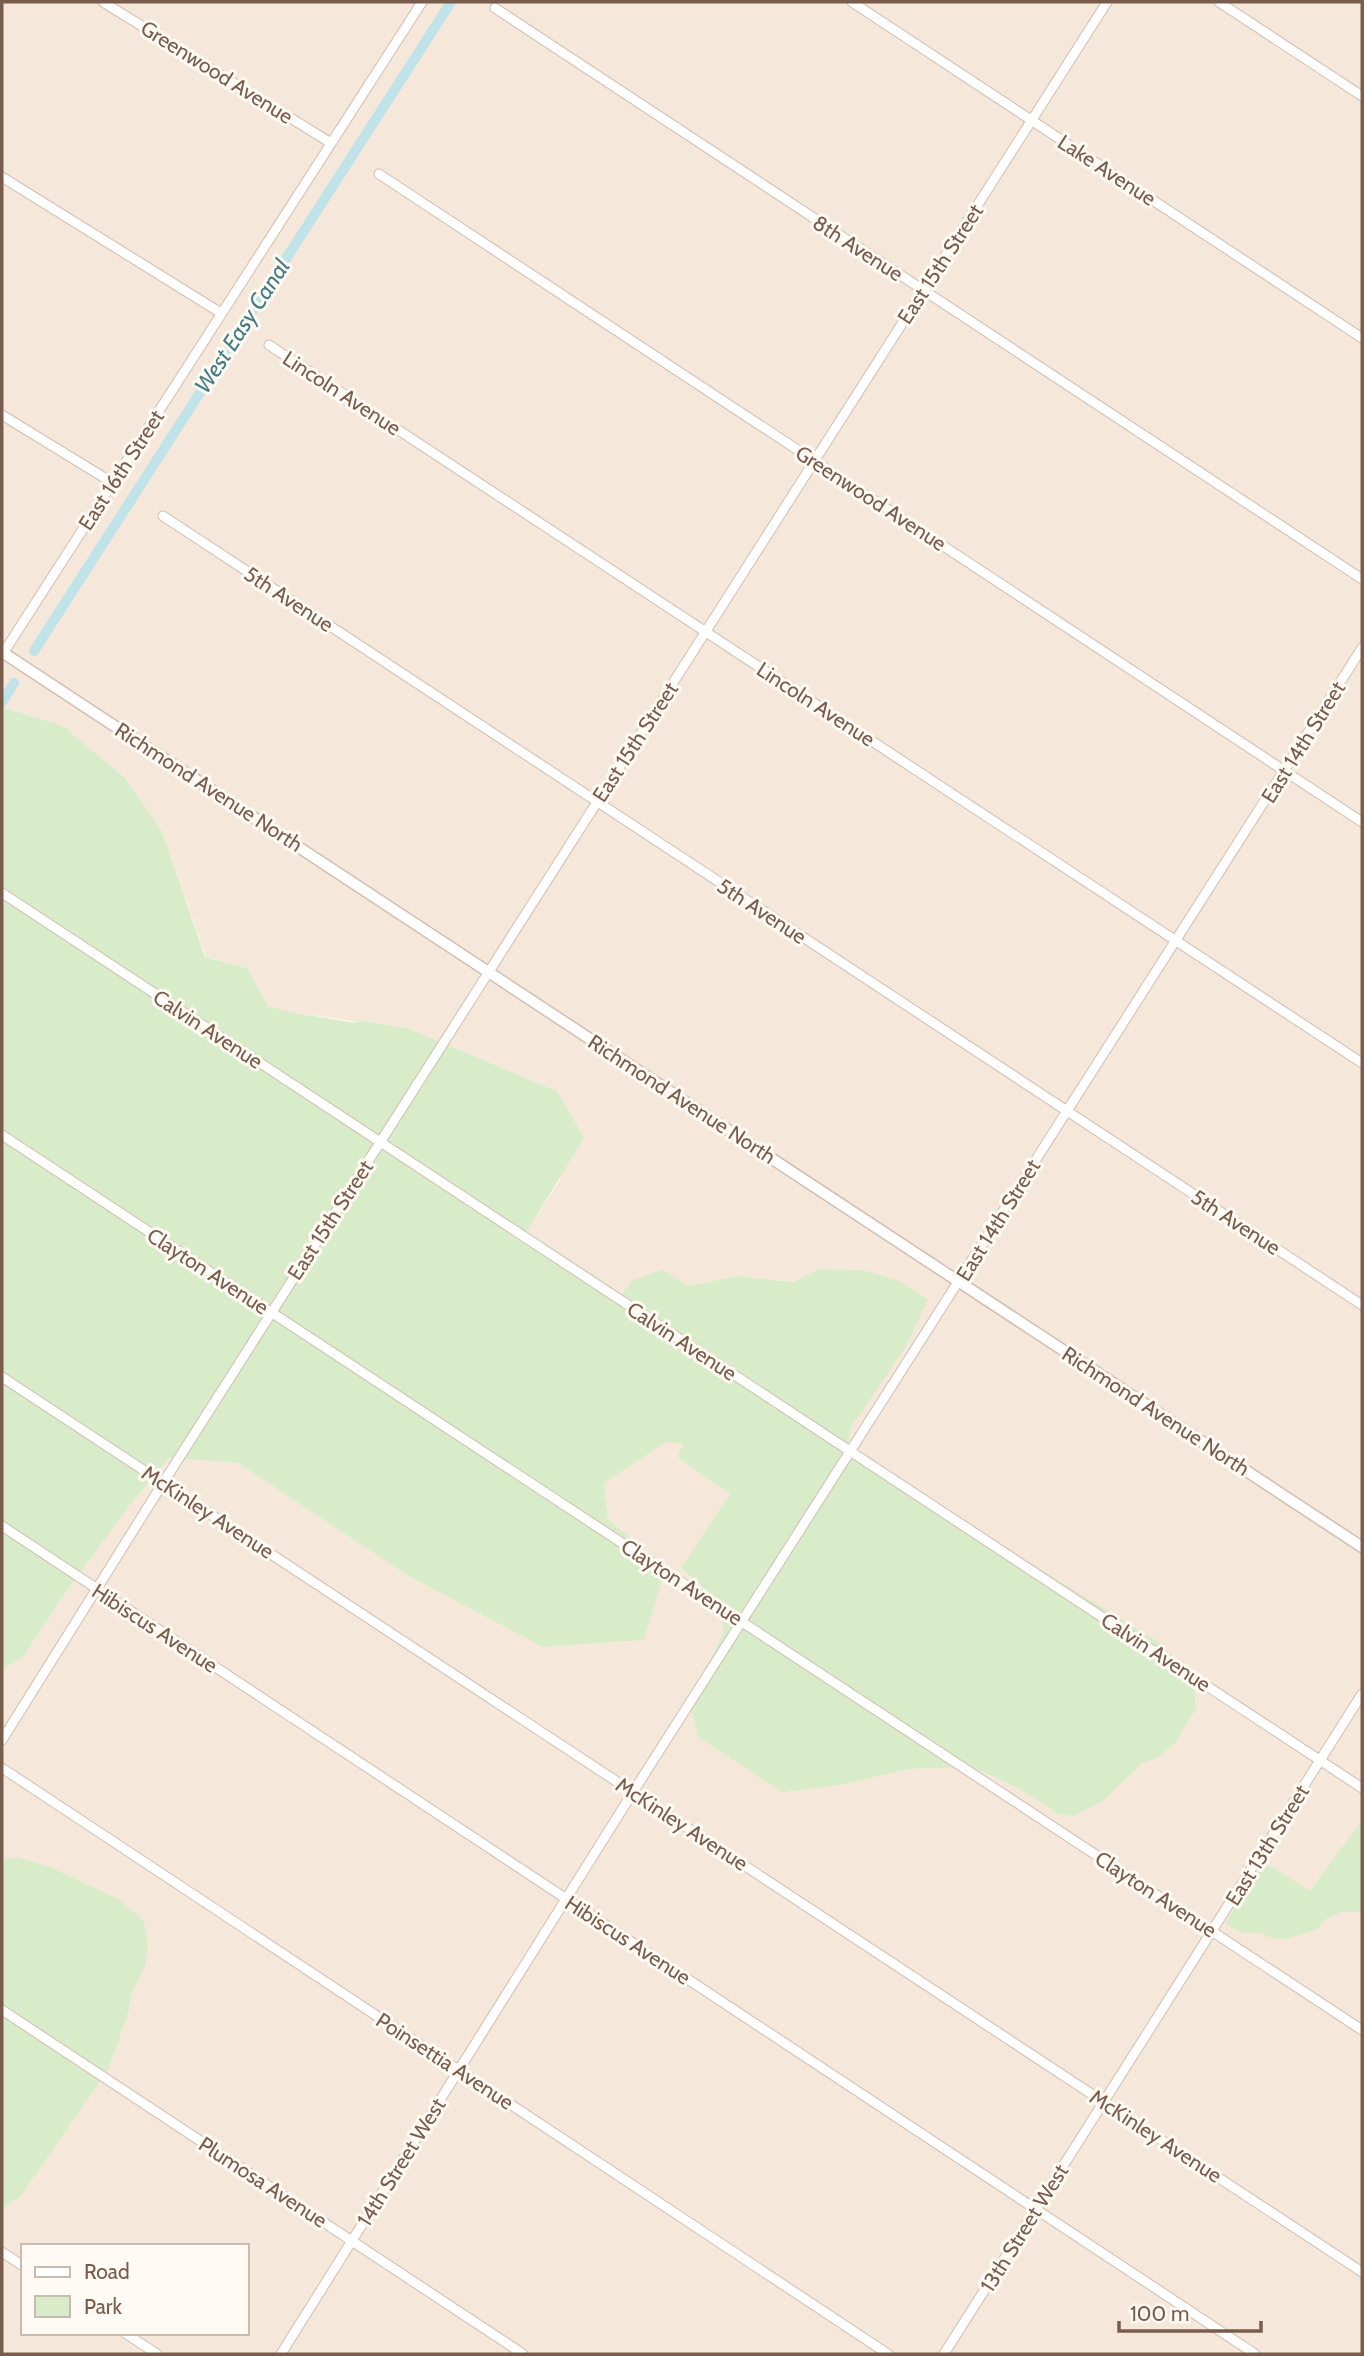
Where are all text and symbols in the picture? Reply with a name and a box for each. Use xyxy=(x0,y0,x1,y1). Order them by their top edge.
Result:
street label: Greenwood Avenue xyxy=(136,15,298,129)
street label: Lake Avenue xyxy=(1053,129,1161,211)
street label: East 15th Street xyxy=(892,200,988,328)
street label: 8th Avenue xyxy=(808,210,908,287)
water label: West Easy Canal xyxy=(188,253,296,398)
street label: Lincoln Avenue xyxy=(278,346,406,441)
street label: East 16th Street xyxy=(73,405,169,535)
street label: Greenwood Avenue xyxy=(791,440,951,556)
street label: 5th Avenue xyxy=(240,561,338,637)
street label: Lincoln Avenue xyxy=(752,657,880,752)
street label: East 14th Street xyxy=(1256,677,1350,807)
street label: East 15th Street xyxy=(587,678,683,806)
street label: Richmond Avenue North xyxy=(111,717,307,857)
street label: 5th Avenue xyxy=(713,873,811,949)
street label: Calvin Avenue xyxy=(148,984,268,1074)
street label: Richmond Avenue North xyxy=(584,1029,780,1169)
street label: East 14th Street xyxy=(951,1155,1045,1285)
street label: East 15th Street xyxy=(282,1156,378,1284)
street label: 5th Avenue xyxy=(1187,1184,1285,1260)
street label: Clayton Avenue xyxy=(143,1222,274,1320)
street label: Calvin Avenue xyxy=(622,1296,742,1386)
street label: Richmond Avenue North xyxy=(1058,1341,1254,1481)
street label: McKinley Avenue xyxy=(137,1460,279,1564)
street label: Clayton Avenue xyxy=(617,1533,748,1631)
street label: Hibiscus Avenue xyxy=(88,1578,223,1678)
street label: Calvin Avenue xyxy=(1096,1607,1216,1697)
street label: McKinley Avenue xyxy=(611,1772,753,1876)
street label: East 13th Street xyxy=(1220,1780,1314,1910)
street label: Clayton Avenue xyxy=(1091,1845,1222,1943)
street label: Hibiscus Avenue xyxy=(561,1890,696,1990)
street label: Poinsettia Avenue xyxy=(372,2007,519,2115)
street label: McKinley Avenue xyxy=(1085,2084,1227,2188)
street label: 14th Street West xyxy=(352,2093,450,2231)
street label: Plumosa Avenue xyxy=(194,2131,332,2233)
street label: 13th Street West xyxy=(975,2160,1073,2296)
legend xyxy=(21,2244,248,2335)
text: Road xyxy=(84,2259,130,2284)
scale bar xyxy=(1119,2290,1261,2334)
text: Park xyxy=(84,2294,122,2319)
text: 100 m xyxy=(1130,2301,1189,2326)

